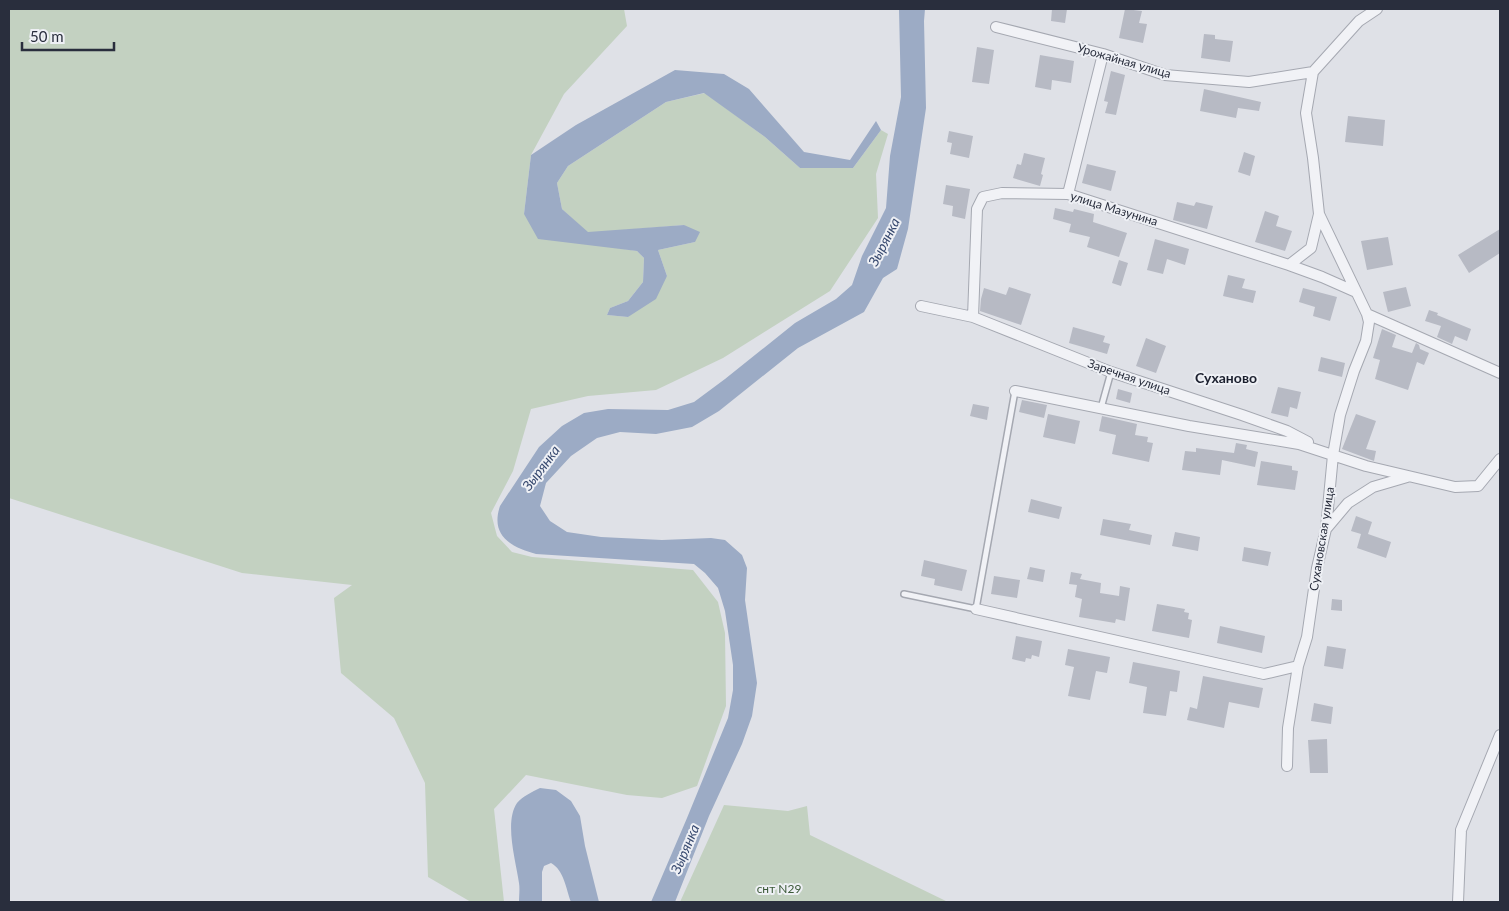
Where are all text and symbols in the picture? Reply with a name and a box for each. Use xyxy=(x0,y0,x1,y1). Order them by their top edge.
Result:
scale bar xyxy=(22,20,115,52)
text: 50 m xyxy=(30,27,64,45)
street label: Урожайная улица xyxy=(1076,40,1173,81)
street label: улица Мазунина xyxy=(1069,188,1160,229)
water label: Зырянка xyxy=(864,215,903,270)
street label: Заречная улица xyxy=(1086,355,1173,398)
district label: Суханово xyxy=(1195,369,1257,386)
water label: Зырянка xyxy=(518,442,563,494)
street label: Сухановская улица xyxy=(1306,486,1337,592)
water label: Зырянка xyxy=(666,822,702,877)
park label: снт N29 xyxy=(757,881,801,896)

